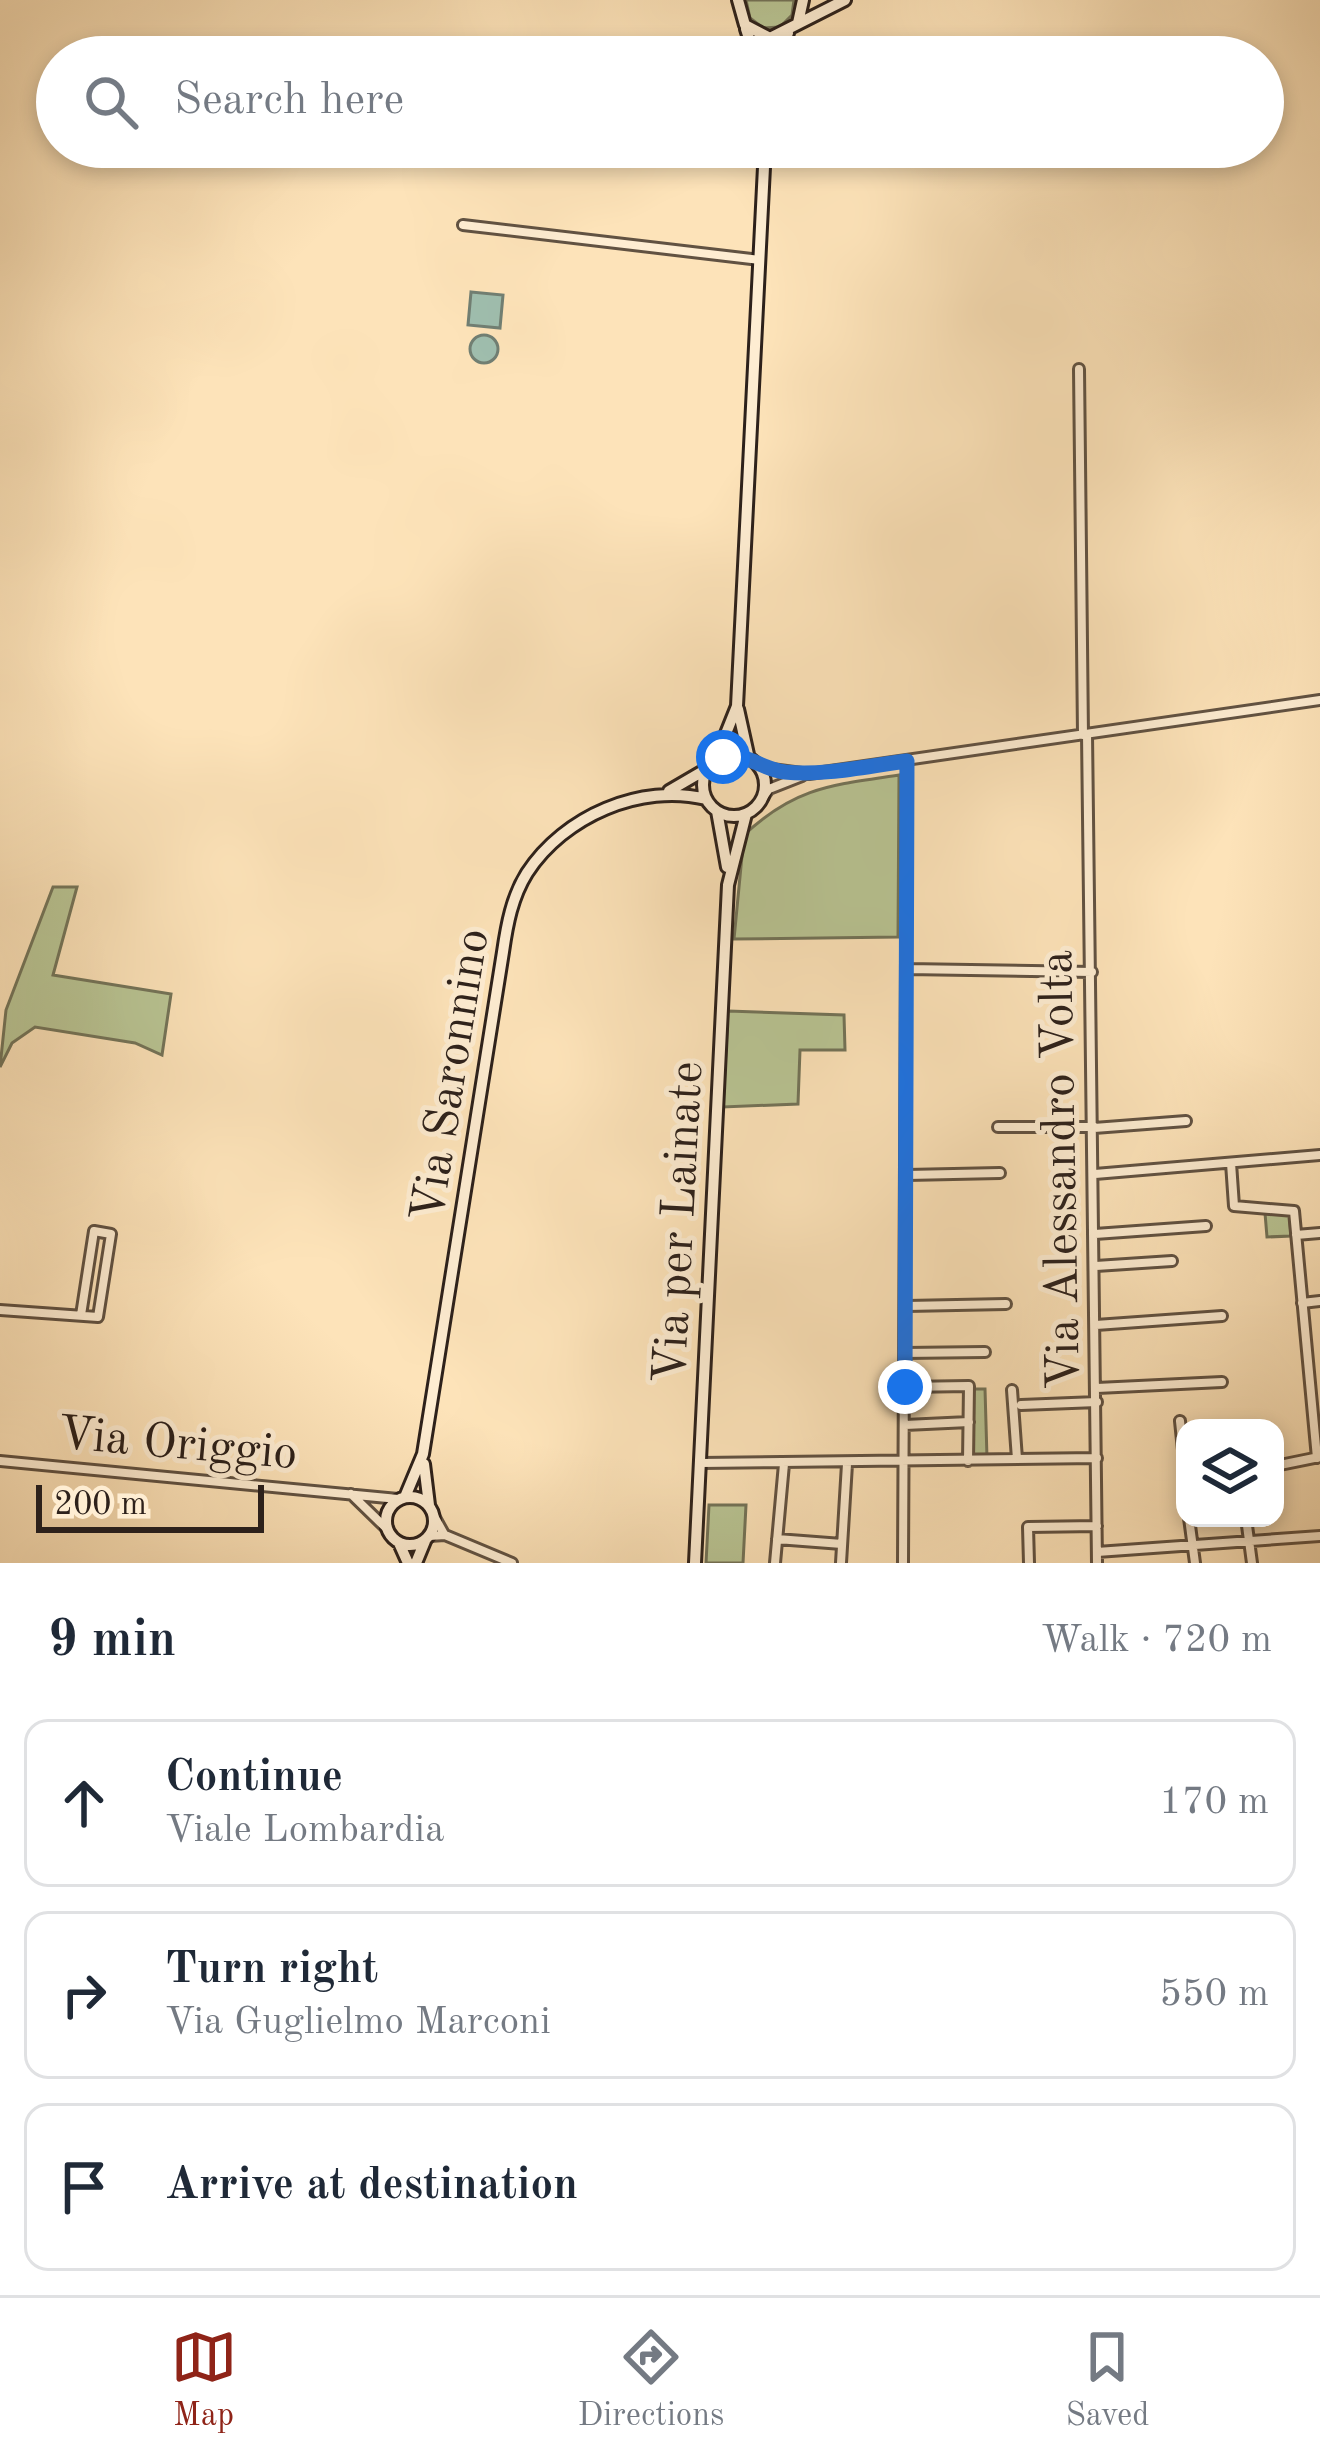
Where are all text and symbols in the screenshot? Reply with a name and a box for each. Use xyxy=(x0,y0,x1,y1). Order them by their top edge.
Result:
search box xyxy=(36,36,1284,168)
icon: search xyxy=(78,69,144,135)
text: Search here xyxy=(174,79,404,124)
route start xyxy=(696,730,750,784)
street label: Via Saronnino xyxy=(405,925,499,1226)
street label: Via Alessandro Volta xyxy=(1034,950,1090,1390)
street label: Via per Lainate xyxy=(648,1060,712,1384)
route end xyxy=(878,1360,932,1414)
street label: Via Origgio xyxy=(56,1411,299,1479)
map controls xyxy=(1176,1419,1284,1527)
button: layers xyxy=(1176,1419,1284,1527)
scale bar xyxy=(36,1479,264,1532)
text: 200 m xyxy=(54,1489,147,1522)
text: 9 min xyxy=(48,1616,176,1667)
text: Walk · 720 m xyxy=(1041,1621,1272,1660)
text: Continue xyxy=(165,1756,343,1801)
icon: ahead xyxy=(51,1770,117,1836)
text: 170 m xyxy=(1159,1783,1269,1822)
text: Viale Lombardia xyxy=(165,1811,444,1850)
text: Turn right xyxy=(165,1948,378,1993)
icon: right xyxy=(51,1962,117,2028)
text: 550 m xyxy=(1159,1975,1269,2014)
text: Via Guglielmo Marconi xyxy=(165,2003,551,2042)
icon: arrive xyxy=(51,2154,117,2220)
text: Arrive at destination xyxy=(165,2164,578,2209)
tab: Map xyxy=(171,2324,237,2437)
tab: Directions xyxy=(578,2324,724,2437)
tab: Saved xyxy=(1065,2324,1149,2437)

